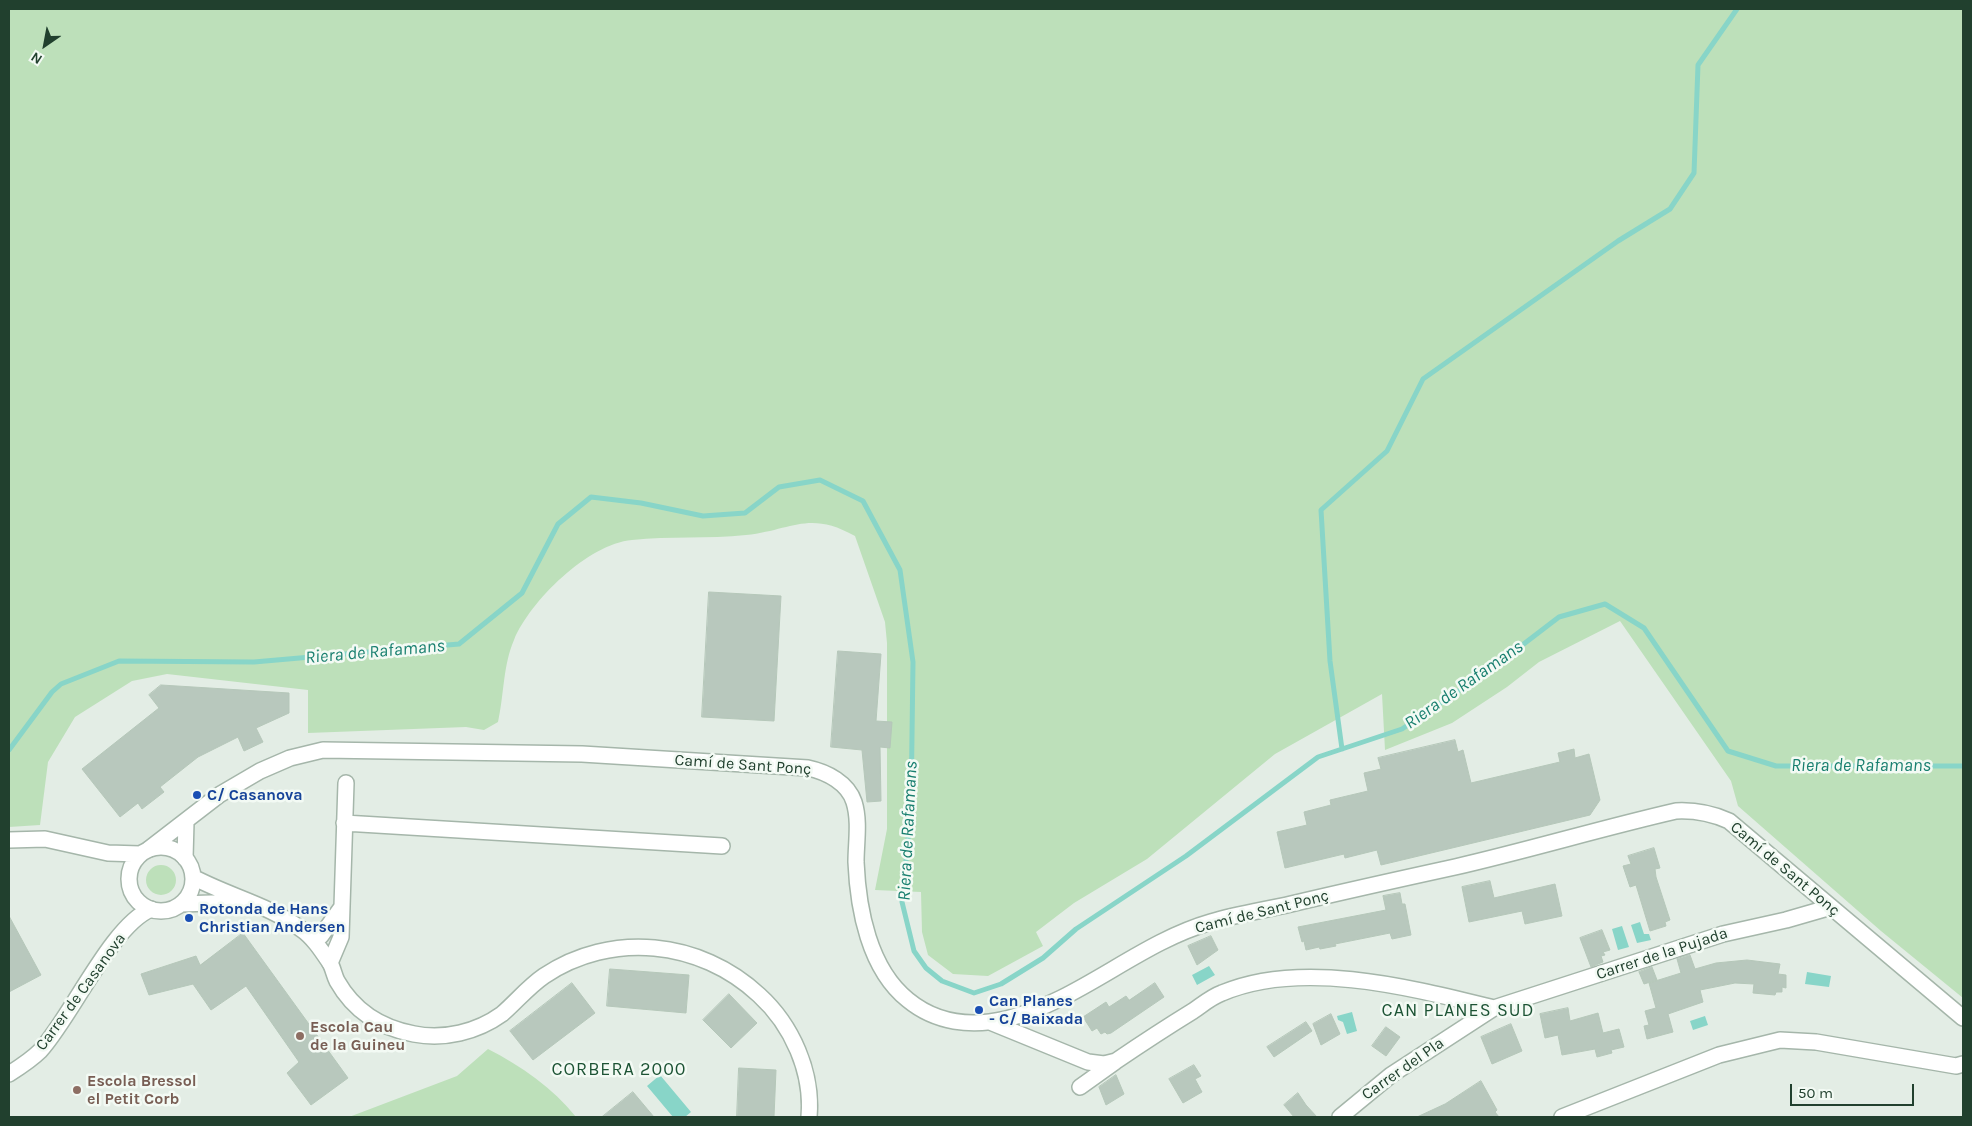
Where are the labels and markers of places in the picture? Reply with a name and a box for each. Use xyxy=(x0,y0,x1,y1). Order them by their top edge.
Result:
place label: C/ Casanova xyxy=(207,785,303,805)
marker: C/ Casanova xyxy=(191,789,203,801)
place label: Rotonda de Hans Christian Andersen xyxy=(199,899,345,937)
marker: Rotonda de Hans Christian Andersen xyxy=(183,912,195,924)
place label: Can Planes - C/ Baixada xyxy=(989,991,1083,1029)
marker: Can Planes - C/ Baixada xyxy=(973,1004,985,1016)
place label: Escola Cau de la Guineu xyxy=(310,1017,405,1055)
marker: Escola Cau de la Guineu xyxy=(294,1030,306,1042)
place label: Escola Bressol el Petit Corb xyxy=(87,1071,197,1109)
marker: Escola Bressol el Petit Corb xyxy=(71,1084,83,1096)

